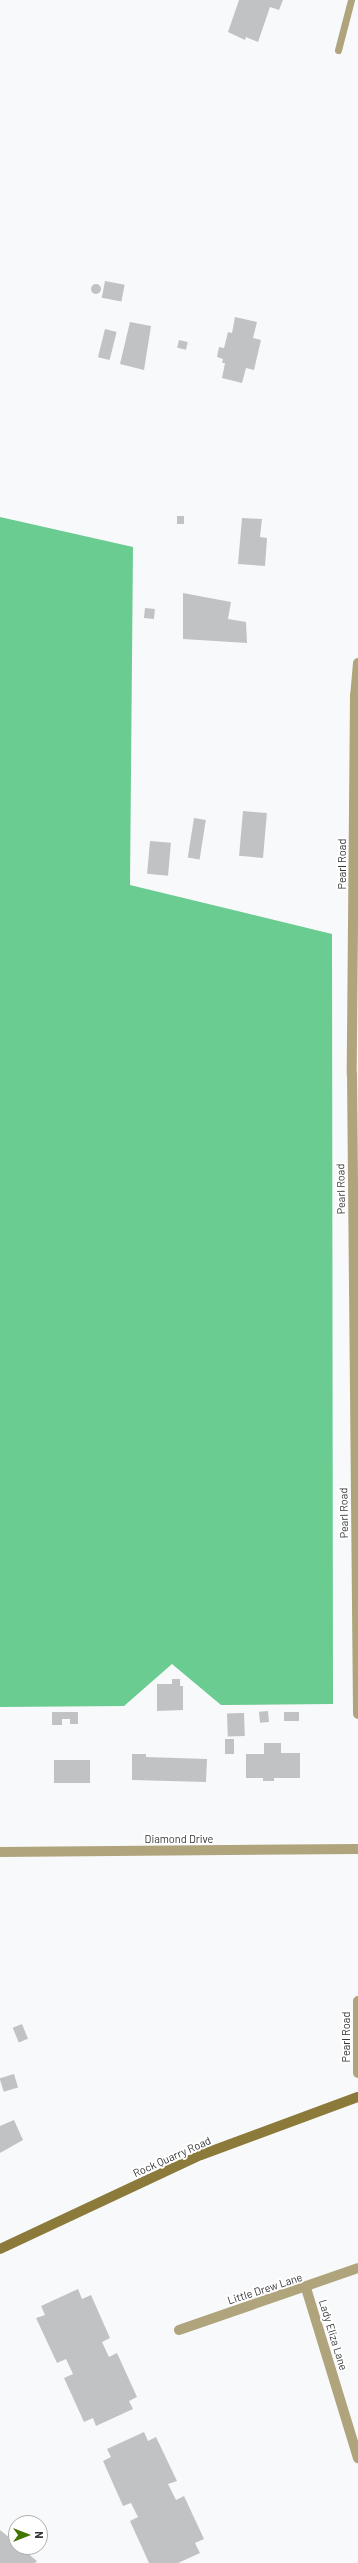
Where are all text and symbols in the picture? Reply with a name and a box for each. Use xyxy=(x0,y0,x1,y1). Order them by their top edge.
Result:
street label: Pearl Road xyxy=(335,839,349,889)
street label: Pearl Road xyxy=(334,1163,348,1215)
street label: Pearl Road xyxy=(337,1487,351,1539)
street label: Diamond Drive xyxy=(145,1832,213,1846)
street label: Pearl Road xyxy=(339,2012,353,2062)
street label: Rock Quarry Road xyxy=(131,2134,213,2180)
street label: Little Drew Lane xyxy=(226,2271,304,2307)
street label: Lady Eliza Lane xyxy=(316,2298,350,2372)
north arrow xyxy=(8,2515,48,2555)
text: N xyxy=(33,2531,46,2539)

